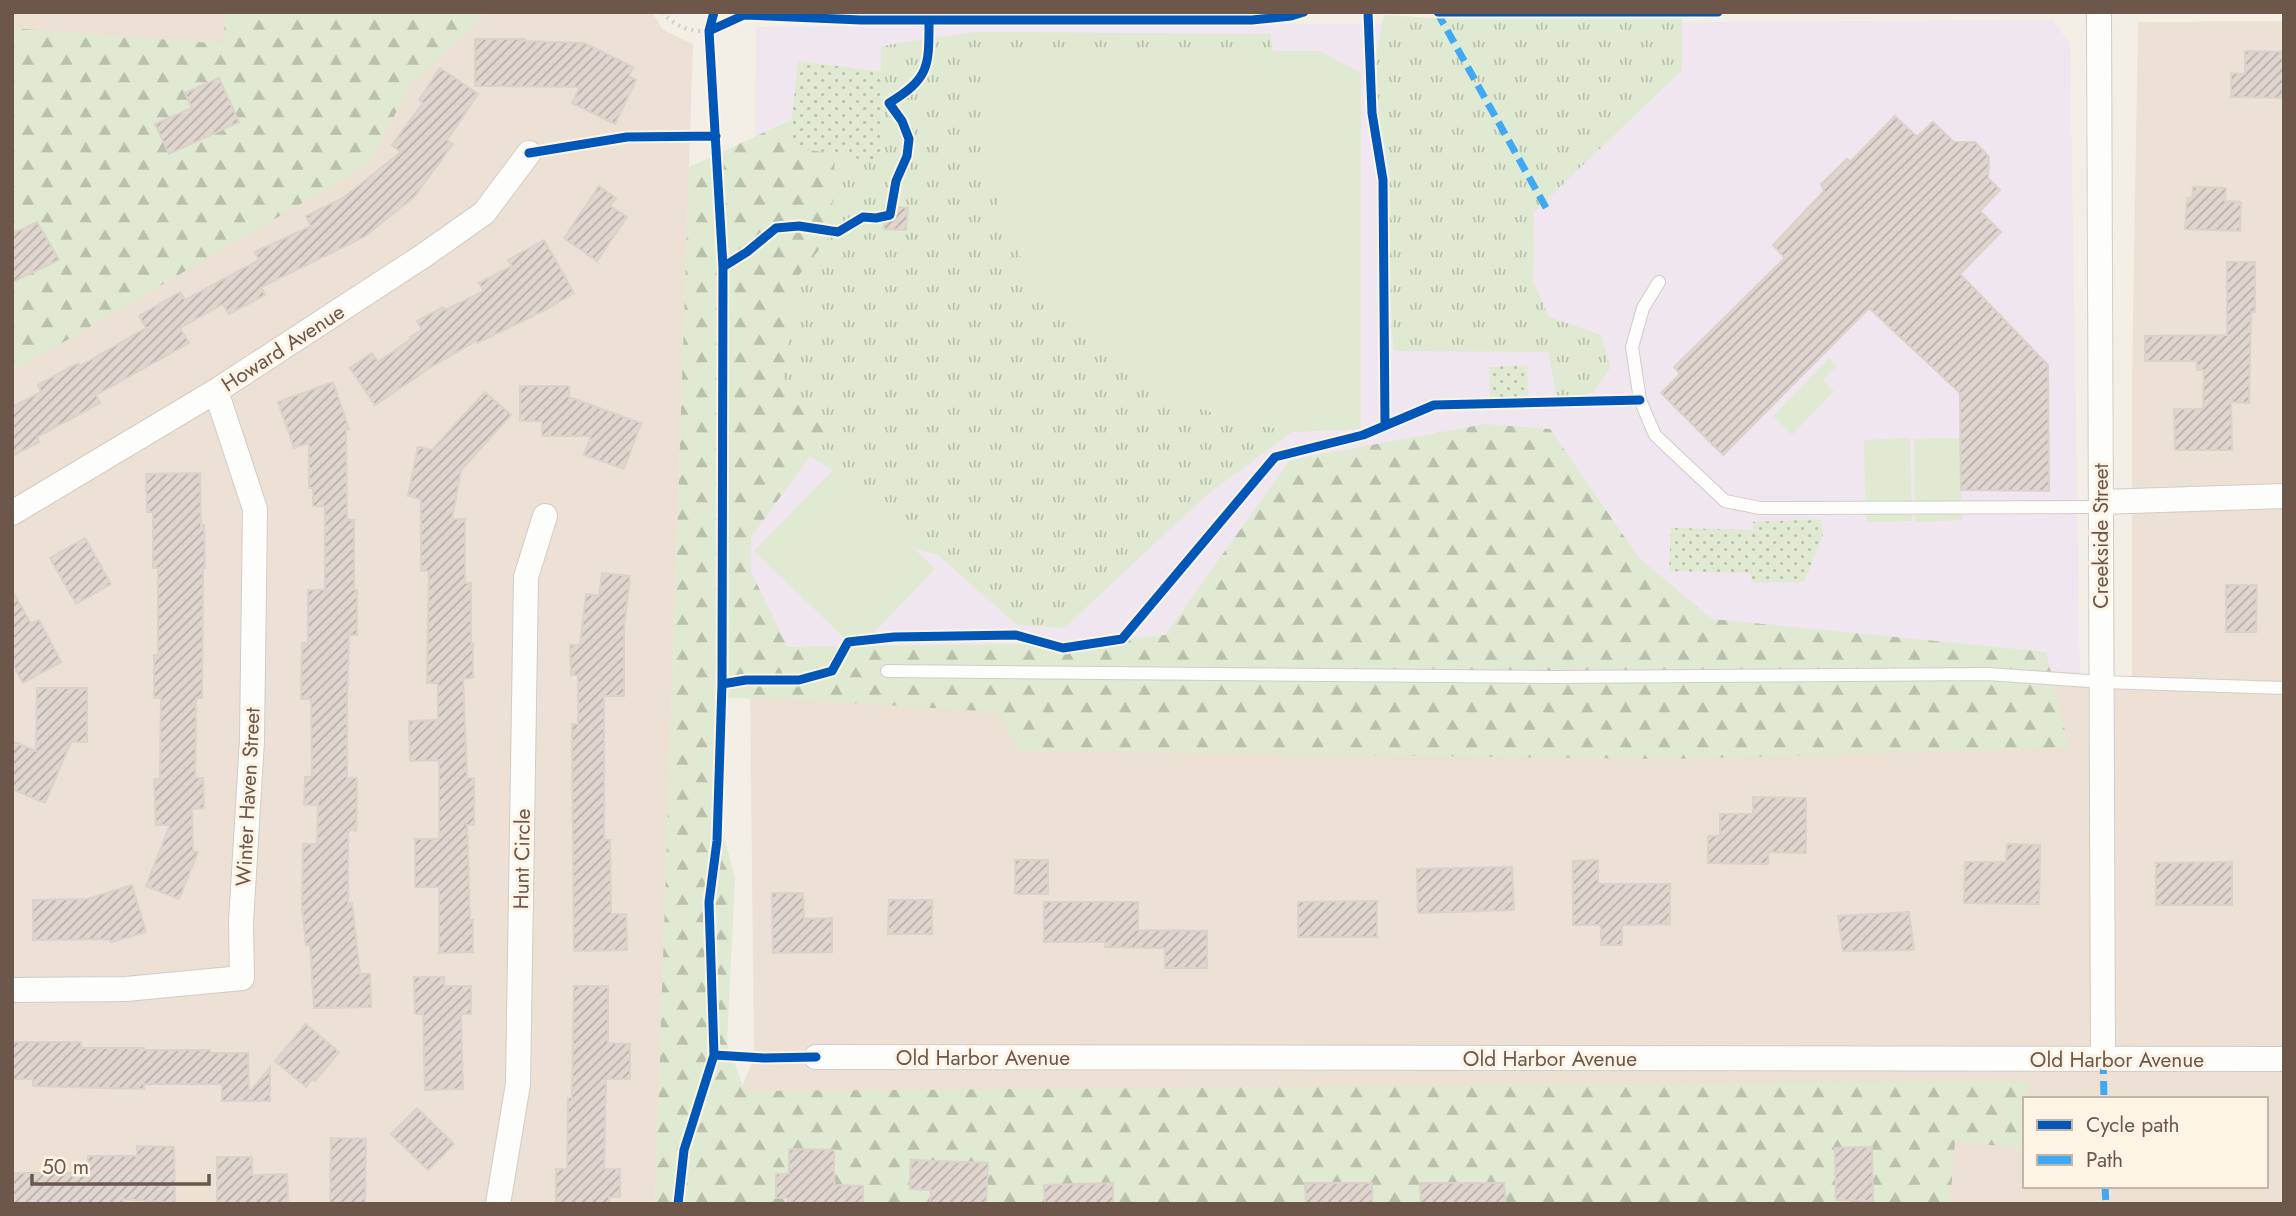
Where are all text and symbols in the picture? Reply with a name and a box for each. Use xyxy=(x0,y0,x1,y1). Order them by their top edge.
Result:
street label: Howard Avenue xyxy=(216,297,351,399)
street label: Creekside Street xyxy=(2086,463,2116,609)
street label: Winter Haven Street xyxy=(228,707,268,887)
street label: Hunt Circle xyxy=(506,808,538,910)
street label: Old Harbor Avenue xyxy=(896,1043,1070,1073)
street label: Old Harbor Avenue xyxy=(1463,1044,1637,1074)
street label: Old Harbor Avenue xyxy=(2030,1045,2204,1075)
legend xyxy=(2023,1097,2268,1188)
text: Cycle path xyxy=(2086,1110,2179,1140)
scale bar xyxy=(32,1142,208,1186)
text: Path xyxy=(2086,1145,2123,1175)
text: 50 m xyxy=(42,1152,89,1182)

